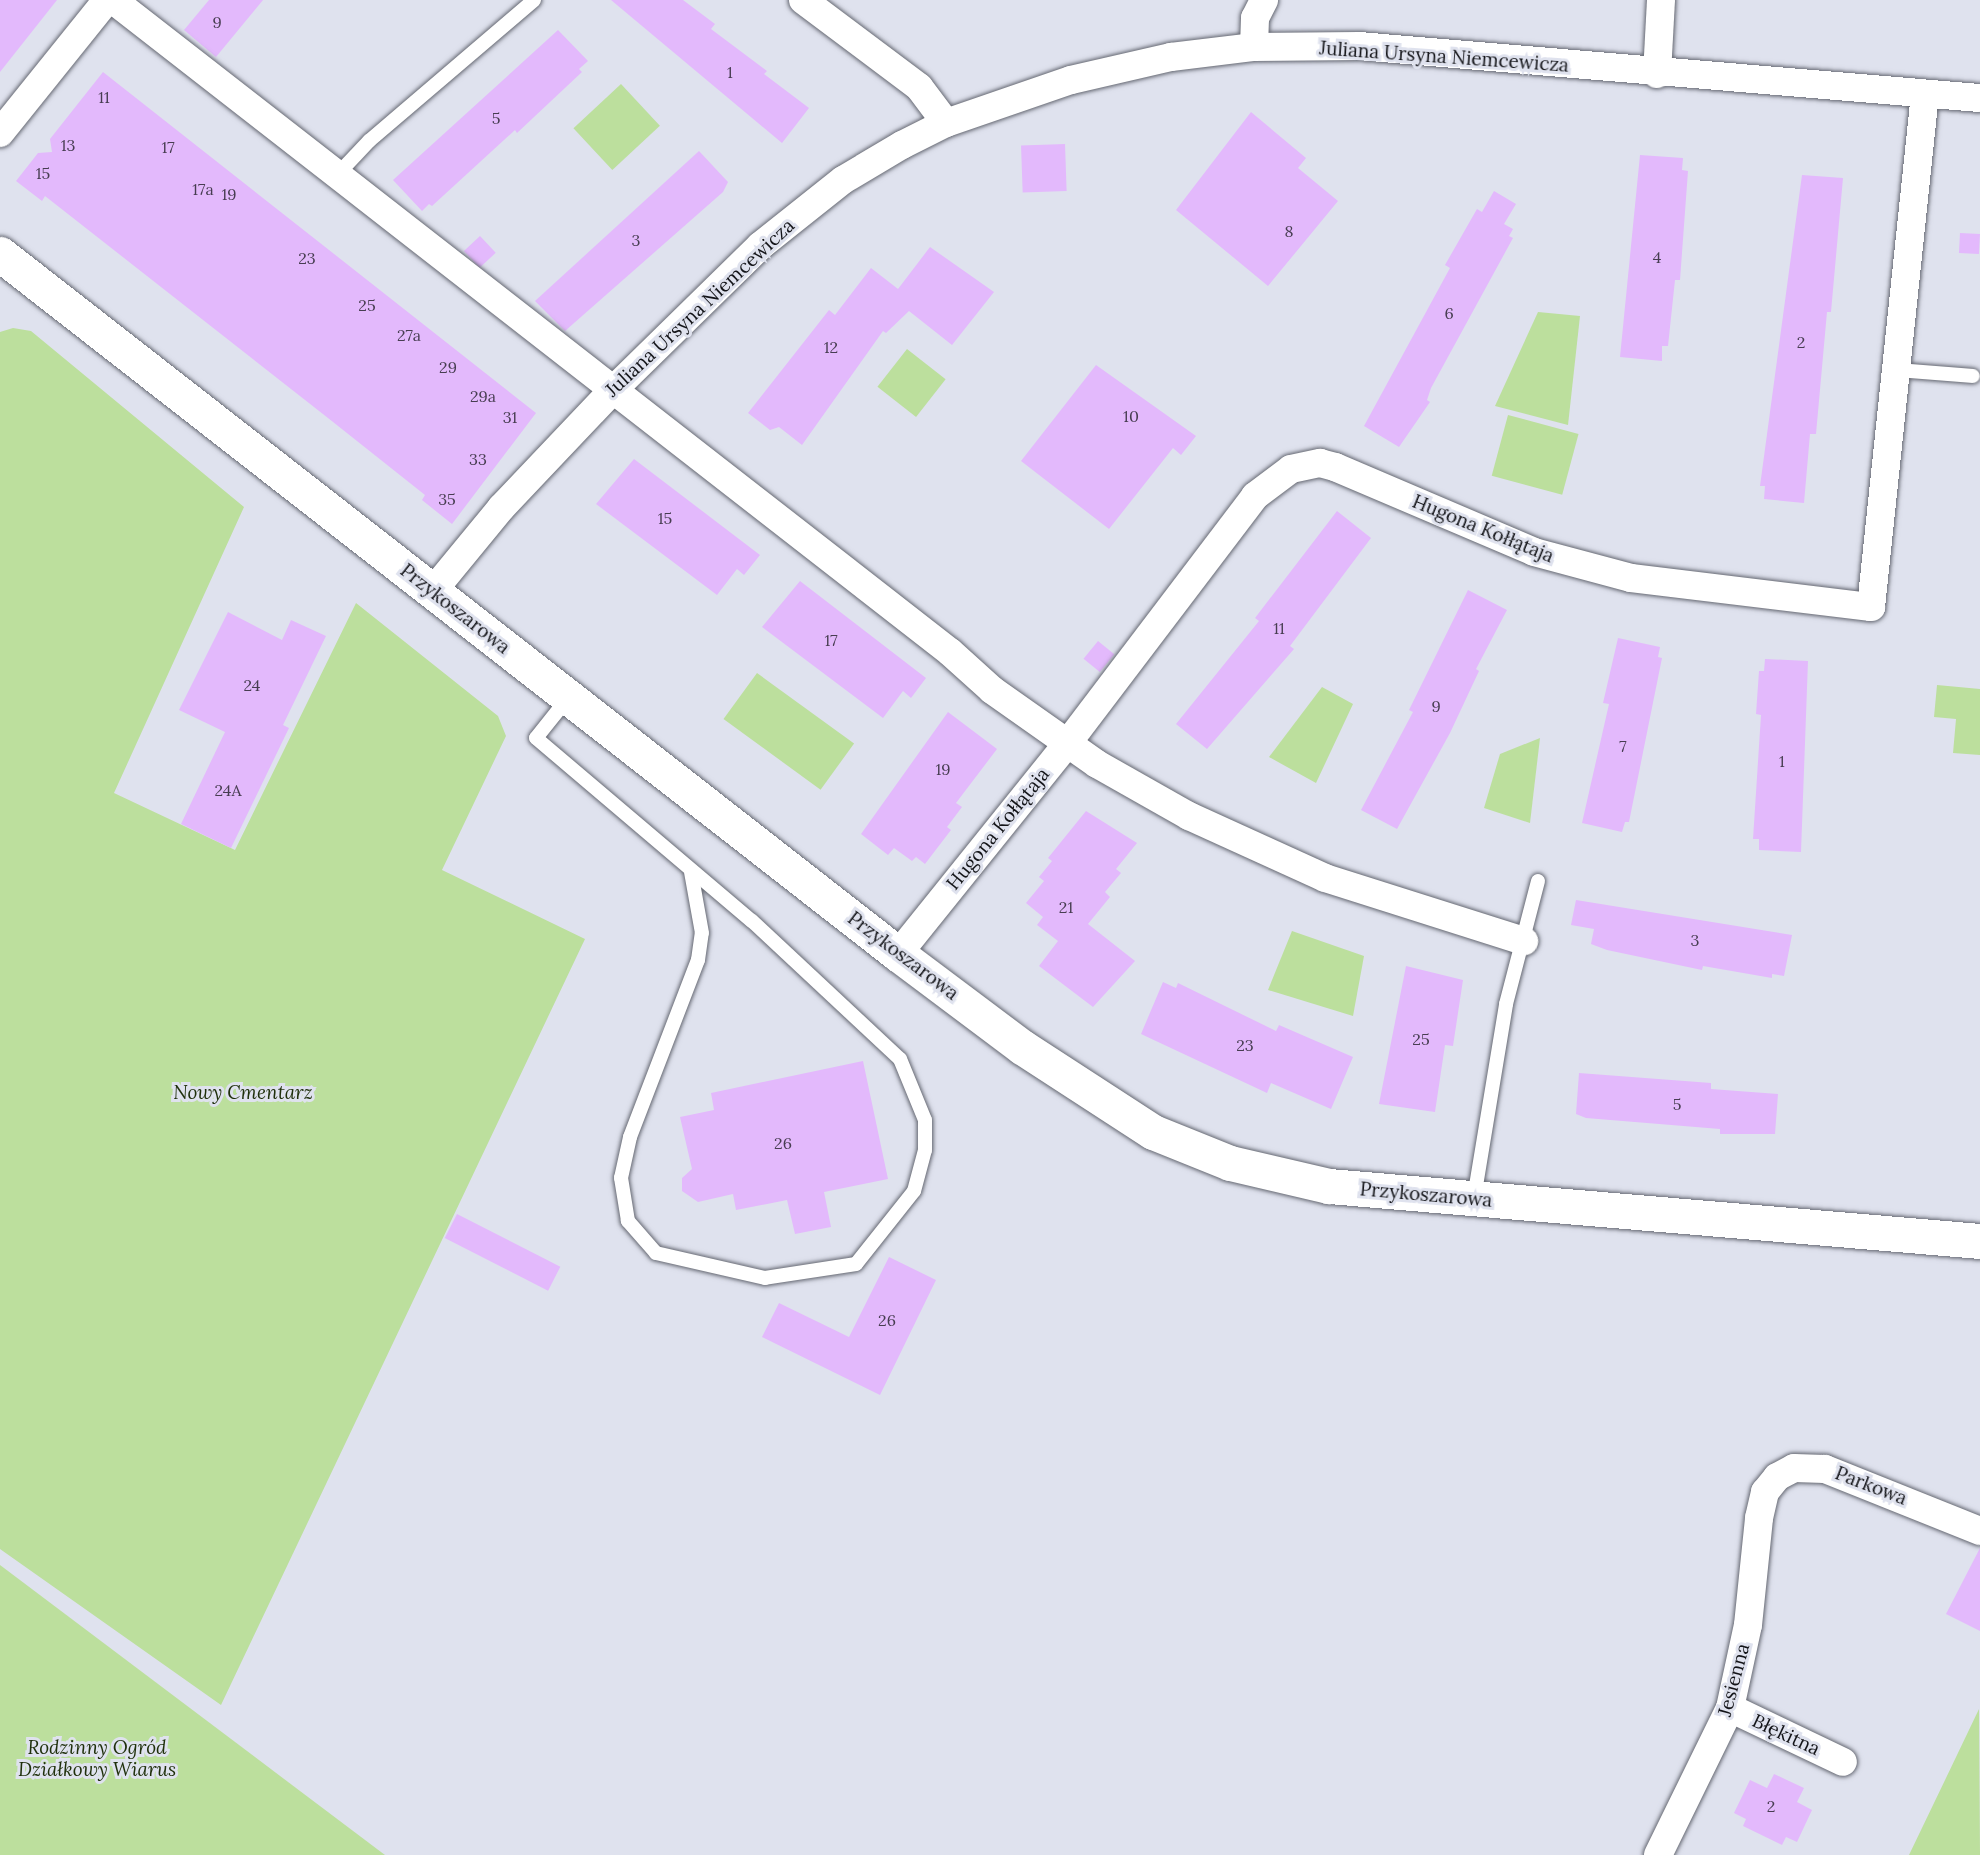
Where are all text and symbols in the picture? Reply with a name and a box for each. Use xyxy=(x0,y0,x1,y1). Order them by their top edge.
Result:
house number: 9 xyxy=(212,12,222,32)
street label: Juliana Ursyna Niemcewicza xyxy=(1318,37,1570,77)
house number: 1 xyxy=(727,62,733,82)
house number: 11 xyxy=(98,87,110,107)
house number: 5 xyxy=(492,108,500,128)
house number: 13 xyxy=(61,135,75,155)
house number: 17 xyxy=(161,137,175,157)
house number: 15 xyxy=(36,163,50,183)
house number: 17a xyxy=(192,179,214,199)
house number: 19 xyxy=(221,184,237,204)
street label: Juliana Ursyna Niemcewicza xyxy=(601,214,799,402)
house number: 8 xyxy=(1285,221,1293,241)
house number: 3 xyxy=(632,230,640,250)
house number: 4 xyxy=(1653,247,1661,267)
house number: 23 xyxy=(298,248,316,268)
house number: 25 xyxy=(358,295,376,315)
house number: 6 xyxy=(1444,303,1454,323)
house number: 27a xyxy=(397,325,421,345)
house number: 2 xyxy=(1797,332,1805,352)
house number: 12 xyxy=(824,337,838,357)
house number: 29 xyxy=(439,357,457,377)
house number: 29a xyxy=(470,386,496,406)
house number: 10 xyxy=(1123,406,1139,426)
house number: 31 xyxy=(503,407,517,427)
house number: 33 xyxy=(469,449,487,469)
house number: 35 xyxy=(438,489,456,509)
street label: Hugona Kołłątaja xyxy=(1409,490,1557,568)
house number: 15 xyxy=(658,508,672,528)
street label: Przykoszarowa xyxy=(396,559,514,659)
house number: 11 xyxy=(1273,618,1285,638)
house number: 17 xyxy=(824,630,838,650)
house number: 24 xyxy=(244,675,260,695)
house number: 9 xyxy=(1431,696,1441,716)
house number: 7 xyxy=(1619,736,1627,756)
house number: 1 xyxy=(1779,751,1785,771)
house number: 19 xyxy=(935,759,951,779)
street label: Hugona Kołłątaja xyxy=(942,763,1054,895)
house number: 24A xyxy=(215,780,241,800)
house number: 21 xyxy=(1059,897,1073,917)
street label: Przykoszarowa xyxy=(843,907,963,1005)
house number: 3 xyxy=(1691,930,1699,950)
house number: 25 xyxy=(1412,1029,1430,1049)
house number: 23 xyxy=(1236,1035,1254,1055)
park label: Nowy Cmentarz xyxy=(173,1082,313,1104)
house number: 5 xyxy=(1673,1094,1681,1114)
house number: 26 xyxy=(774,1133,792,1153)
street label: Przykoszarowa xyxy=(1359,1178,1493,1212)
house number: 26 xyxy=(878,1310,896,1330)
street label: Parkowa xyxy=(1832,1462,1910,1510)
street label: Jesienna xyxy=(1713,1641,1755,1719)
street label: Błękitna xyxy=(1748,1709,1824,1761)
park label: Rodzinny Ogród Działkowy Wiarus xyxy=(18,1737,176,1781)
house number: 2 xyxy=(1767,1796,1775,1816)

